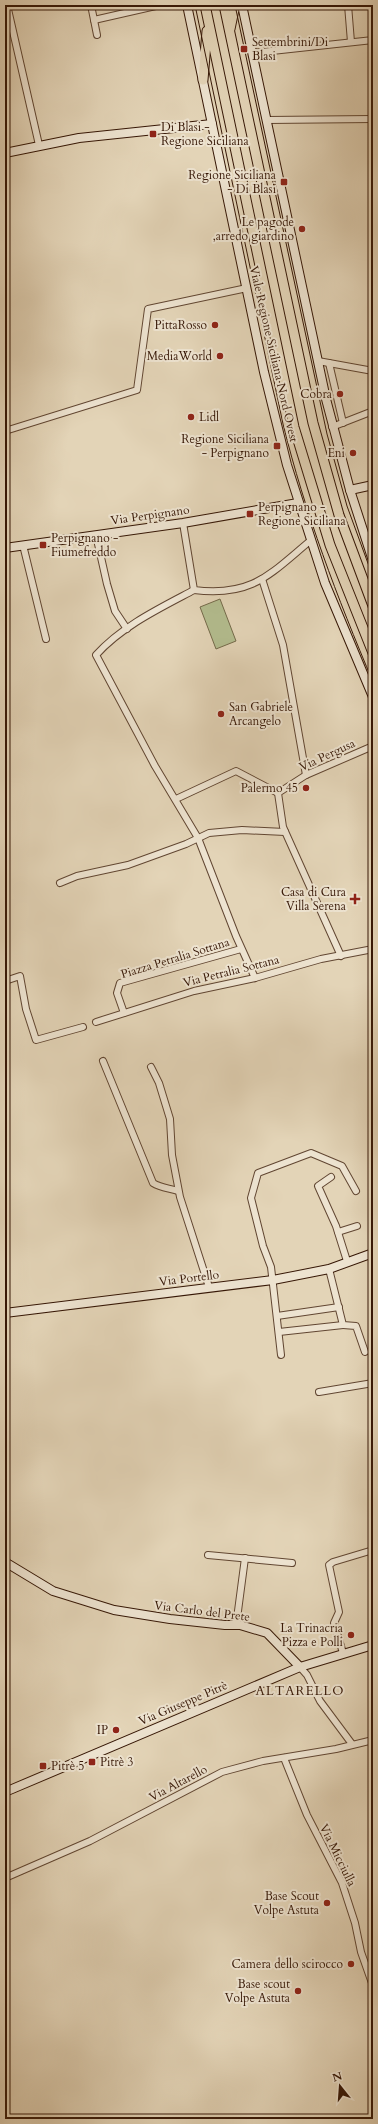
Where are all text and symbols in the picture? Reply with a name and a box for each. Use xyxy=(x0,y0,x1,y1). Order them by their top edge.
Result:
place label: Settembrini/Di Blasi xyxy=(252,34,329,64)
marker: Settembrini/Di Blasi xyxy=(239,44,249,54)
place label: Di Blasi - Regione Siciliana xyxy=(161,119,250,149)
marker: Di Blasi - Regione Siciliana xyxy=(148,129,158,139)
place label: Regione Siciliana - Di Blasi xyxy=(188,167,277,197)
marker: Regione Siciliana - Di Blasi xyxy=(279,177,289,187)
place label: Le pagode ,arredo giardino xyxy=(213,214,295,244)
marker: Le pagode ,arredo giardino xyxy=(297,224,307,234)
street label: Viale Regione Siciliana Nord Ovest xyxy=(246,264,302,444)
place label: PittaRosso xyxy=(154,317,208,333)
marker: PittaRosso xyxy=(210,320,220,330)
place label: MediaWorld xyxy=(147,348,213,364)
marker: MediaWorld xyxy=(215,351,225,361)
place label: Cobra xyxy=(300,386,333,402)
marker: Cobra xyxy=(335,389,345,399)
place label: Lidl xyxy=(199,409,219,425)
marker: Lidl xyxy=(186,412,196,422)
place label: Regione Siciliana - Perpignano xyxy=(181,431,270,461)
marker: Regione Siciliana - Perpignano xyxy=(272,441,282,451)
place label: Eni xyxy=(327,445,346,461)
marker: Eni xyxy=(348,448,358,458)
place label: Perpignano - Regione Siciliana xyxy=(258,499,347,529)
street label: Via Perpignano xyxy=(110,501,191,528)
marker: Perpignano - Regione Siciliana xyxy=(245,509,255,519)
place label: Perpignano - Fiumefreddo xyxy=(51,530,118,560)
marker: Perpignano - Fiumefreddo xyxy=(38,540,48,550)
place label: San Gabriele Arcangelo xyxy=(229,699,293,729)
marker: San Gabriele Arcangelo xyxy=(216,709,226,719)
street label: Via Pergusa xyxy=(296,735,358,775)
place label: Palermo 45 xyxy=(241,780,298,796)
marker: Palermo 45 xyxy=(301,783,311,793)
place label: Casa di Cura Villa Serena xyxy=(281,884,347,914)
marker: Casa di Cura Villa Serena xyxy=(349,893,361,905)
street label: Piazza Petralia Sottana xyxy=(119,934,232,982)
street label: Via Petralia Sottana xyxy=(181,951,282,991)
street label: Via Portello xyxy=(158,1266,220,1290)
street label: Via Carlo del Prete xyxy=(153,1597,251,1625)
place label: La Trinacria Pizza e Polli xyxy=(280,1620,344,1650)
marker: La Trinacria Pizza e Polli xyxy=(346,1630,356,1640)
street label: Via Giuseppe Pitrè xyxy=(136,1677,230,1729)
district label: ALTARELLO xyxy=(256,1682,344,1700)
place label: IP xyxy=(97,1722,108,1738)
marker: IP xyxy=(111,1725,121,1735)
place label: Pitrè 3 xyxy=(100,1754,133,1770)
marker: Pitrè 3 xyxy=(87,1757,97,1767)
place label: Pitrè 5 xyxy=(51,1758,84,1774)
marker: Pitrè 5 xyxy=(38,1761,48,1771)
street label: Via Altarello xyxy=(146,1761,210,1805)
street label: Via Micciulla xyxy=(316,1821,360,1890)
place label: Base Scout Volpe Astuta xyxy=(254,1888,320,1918)
marker: Base Scout Volpe Astuta xyxy=(322,1898,332,1908)
place label: Camera dello scirocco xyxy=(231,1956,344,1972)
marker: Camera dello scirocco xyxy=(346,1959,356,1969)
place label: Base scout Volpe Astuta xyxy=(225,1976,291,2006)
marker: Base scout Volpe Astuta xyxy=(293,1986,303,1996)
north arrow xyxy=(320,2066,360,2106)
text: N xyxy=(330,2068,344,2085)

